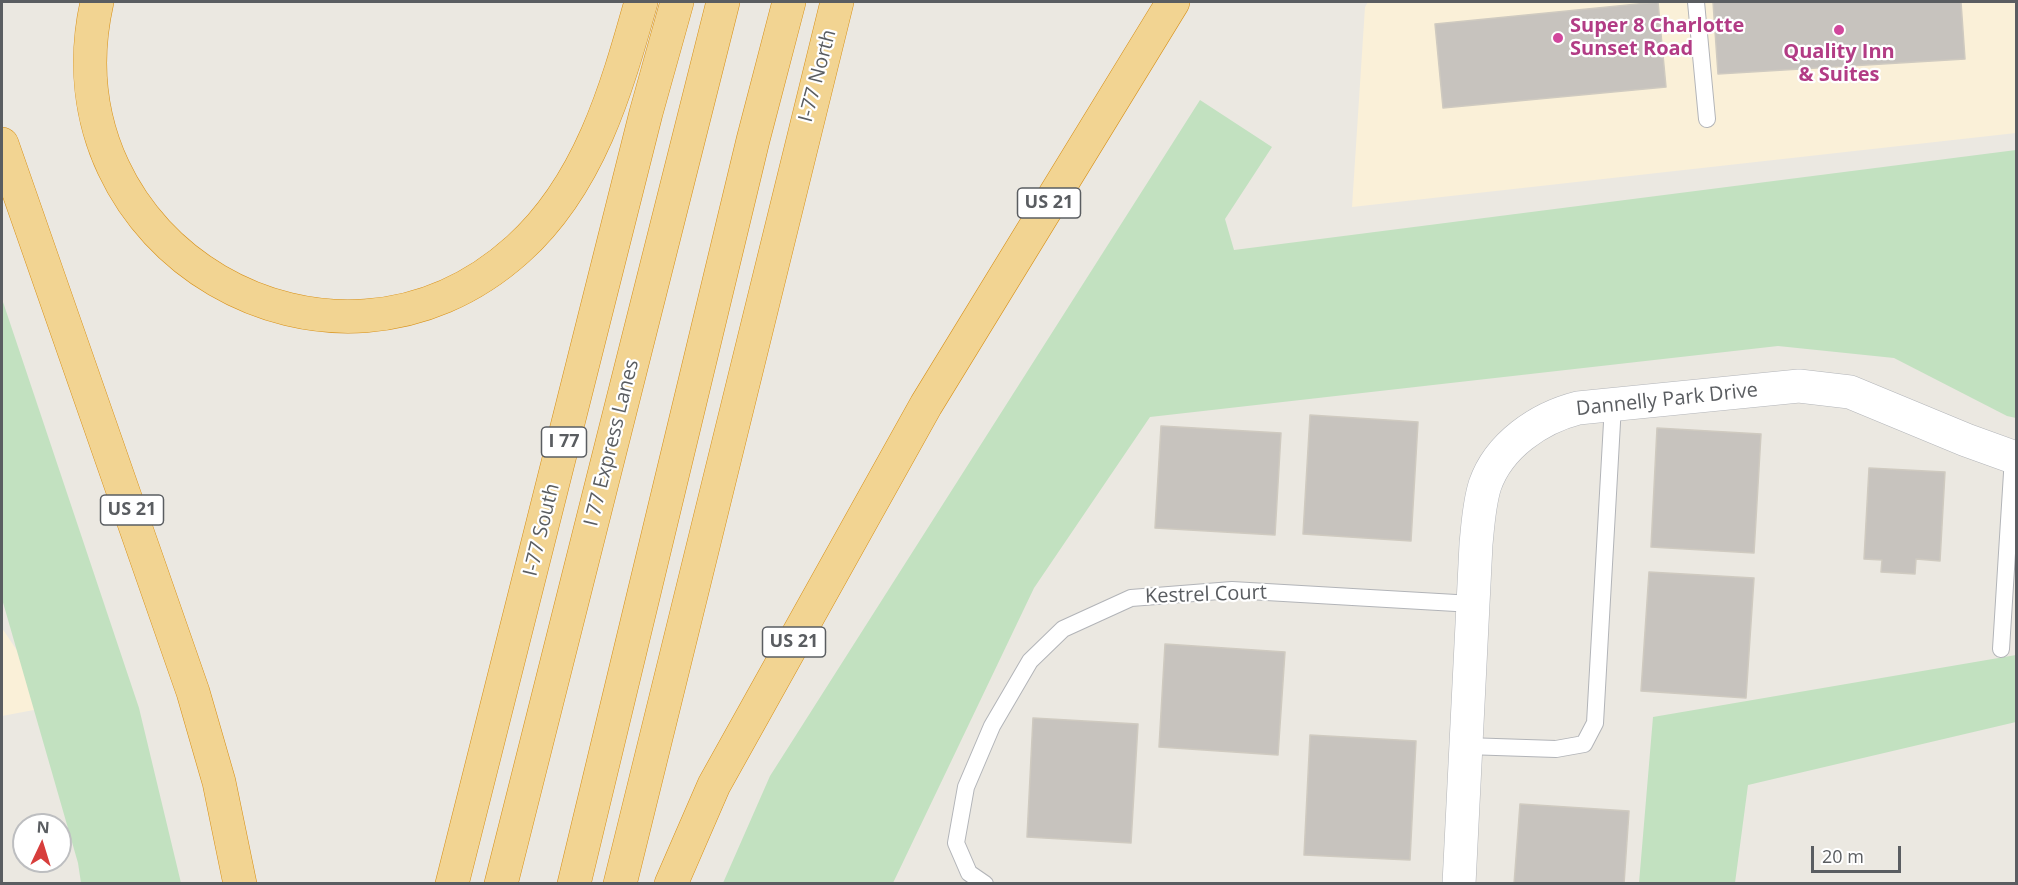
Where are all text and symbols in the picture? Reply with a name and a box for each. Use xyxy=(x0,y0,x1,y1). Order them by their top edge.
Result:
place label: Super 8 Charlotte Sunset Road xyxy=(1570,14,1744,61)
marker: Quality Inn & Suites xyxy=(1832,23,1846,37)
street label: I-77 North xyxy=(794,27,842,125)
marker: Super 8 Charlotte Sunset Road xyxy=(1551,31,1565,45)
place label: Quality Inn & Suites xyxy=(1783,40,1895,87)
road number: US 21 xyxy=(1018,188,1080,218)
street label: I 77 Express Lanes xyxy=(580,357,644,529)
street label: Dannelly Park Drive xyxy=(1575,379,1759,421)
road number: I 77 xyxy=(542,427,586,457)
street label: I-77 South xyxy=(519,481,565,579)
road number: US 21 xyxy=(100,495,164,525)
street label: Kestrel Court xyxy=(1145,581,1267,609)
road number: US 21 xyxy=(762,627,826,657)
north arrow xyxy=(12,813,72,873)
text: N xyxy=(36,816,50,838)
scale bar xyxy=(1814,834,1904,872)
text: 20 m xyxy=(1822,844,1864,868)

